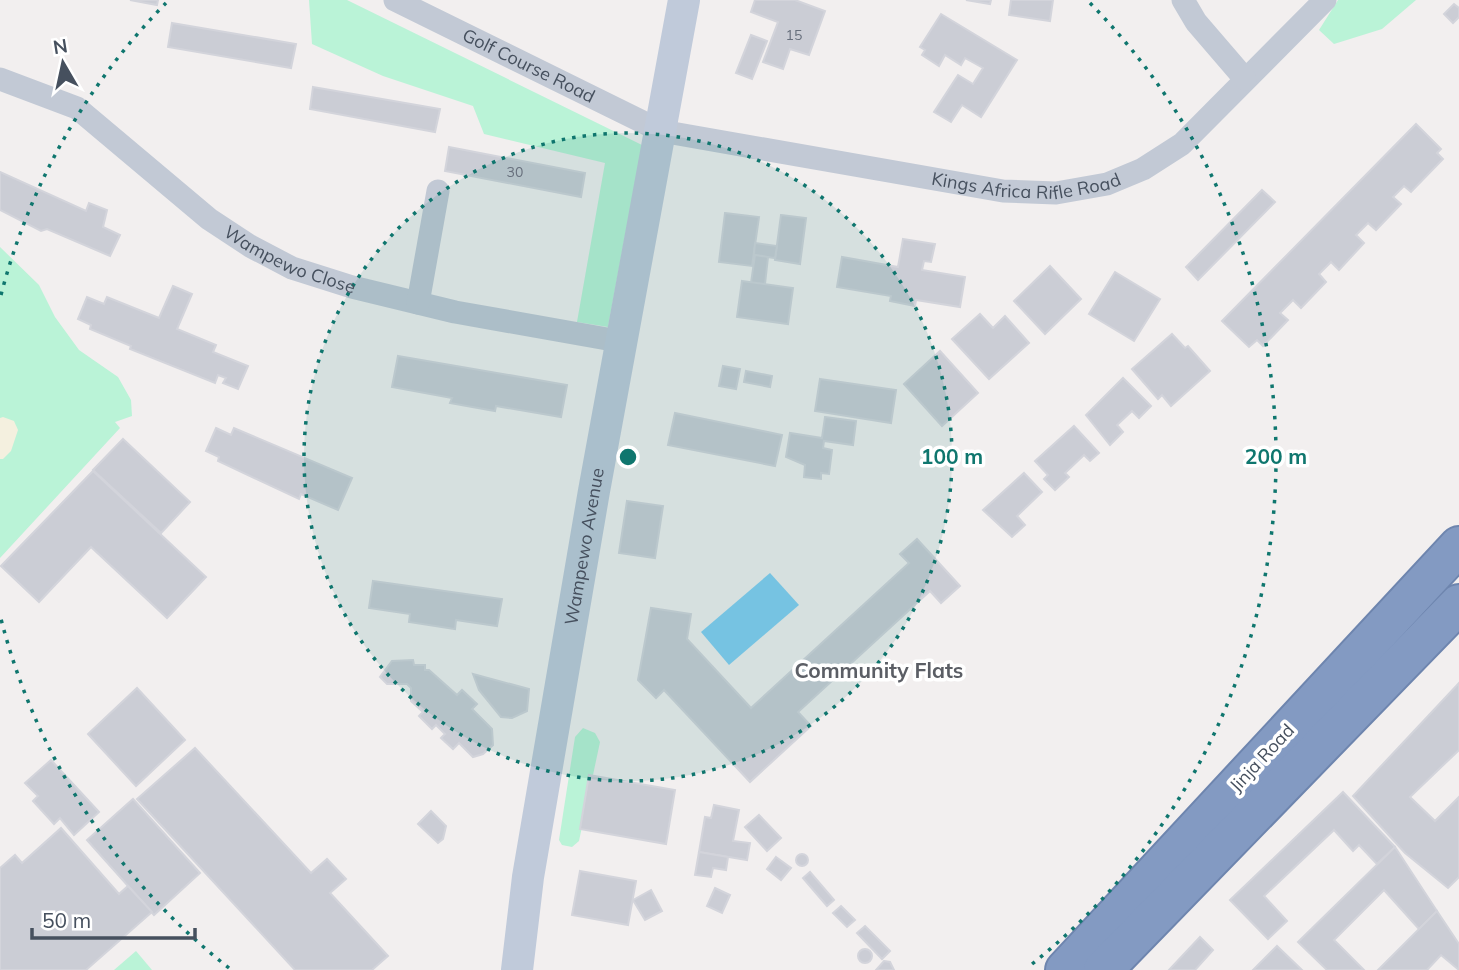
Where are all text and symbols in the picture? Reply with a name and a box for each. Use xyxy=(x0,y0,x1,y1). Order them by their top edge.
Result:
street label: Golf Course Road xyxy=(459,23,599,108)
house number: 15 xyxy=(786,26,802,44)
north arrow xyxy=(28,28,98,98)
text: N xyxy=(51,33,69,59)
house number: 30 xyxy=(507,163,523,181)
street label: Kings Africa Rifle Road xyxy=(930,167,1124,204)
street label: Wampewo Close xyxy=(220,220,358,298)
text: 100 m xyxy=(921,443,983,469)
text: 200 m xyxy=(1245,443,1307,469)
centre of rings xyxy=(616,445,640,469)
street label: Wampewo Avenue xyxy=(559,466,609,627)
district label: Community Flats xyxy=(795,657,963,683)
street label: Jinja Road xyxy=(1224,719,1299,796)
scale bar xyxy=(32,897,194,941)
text: 50 m xyxy=(42,907,91,933)

